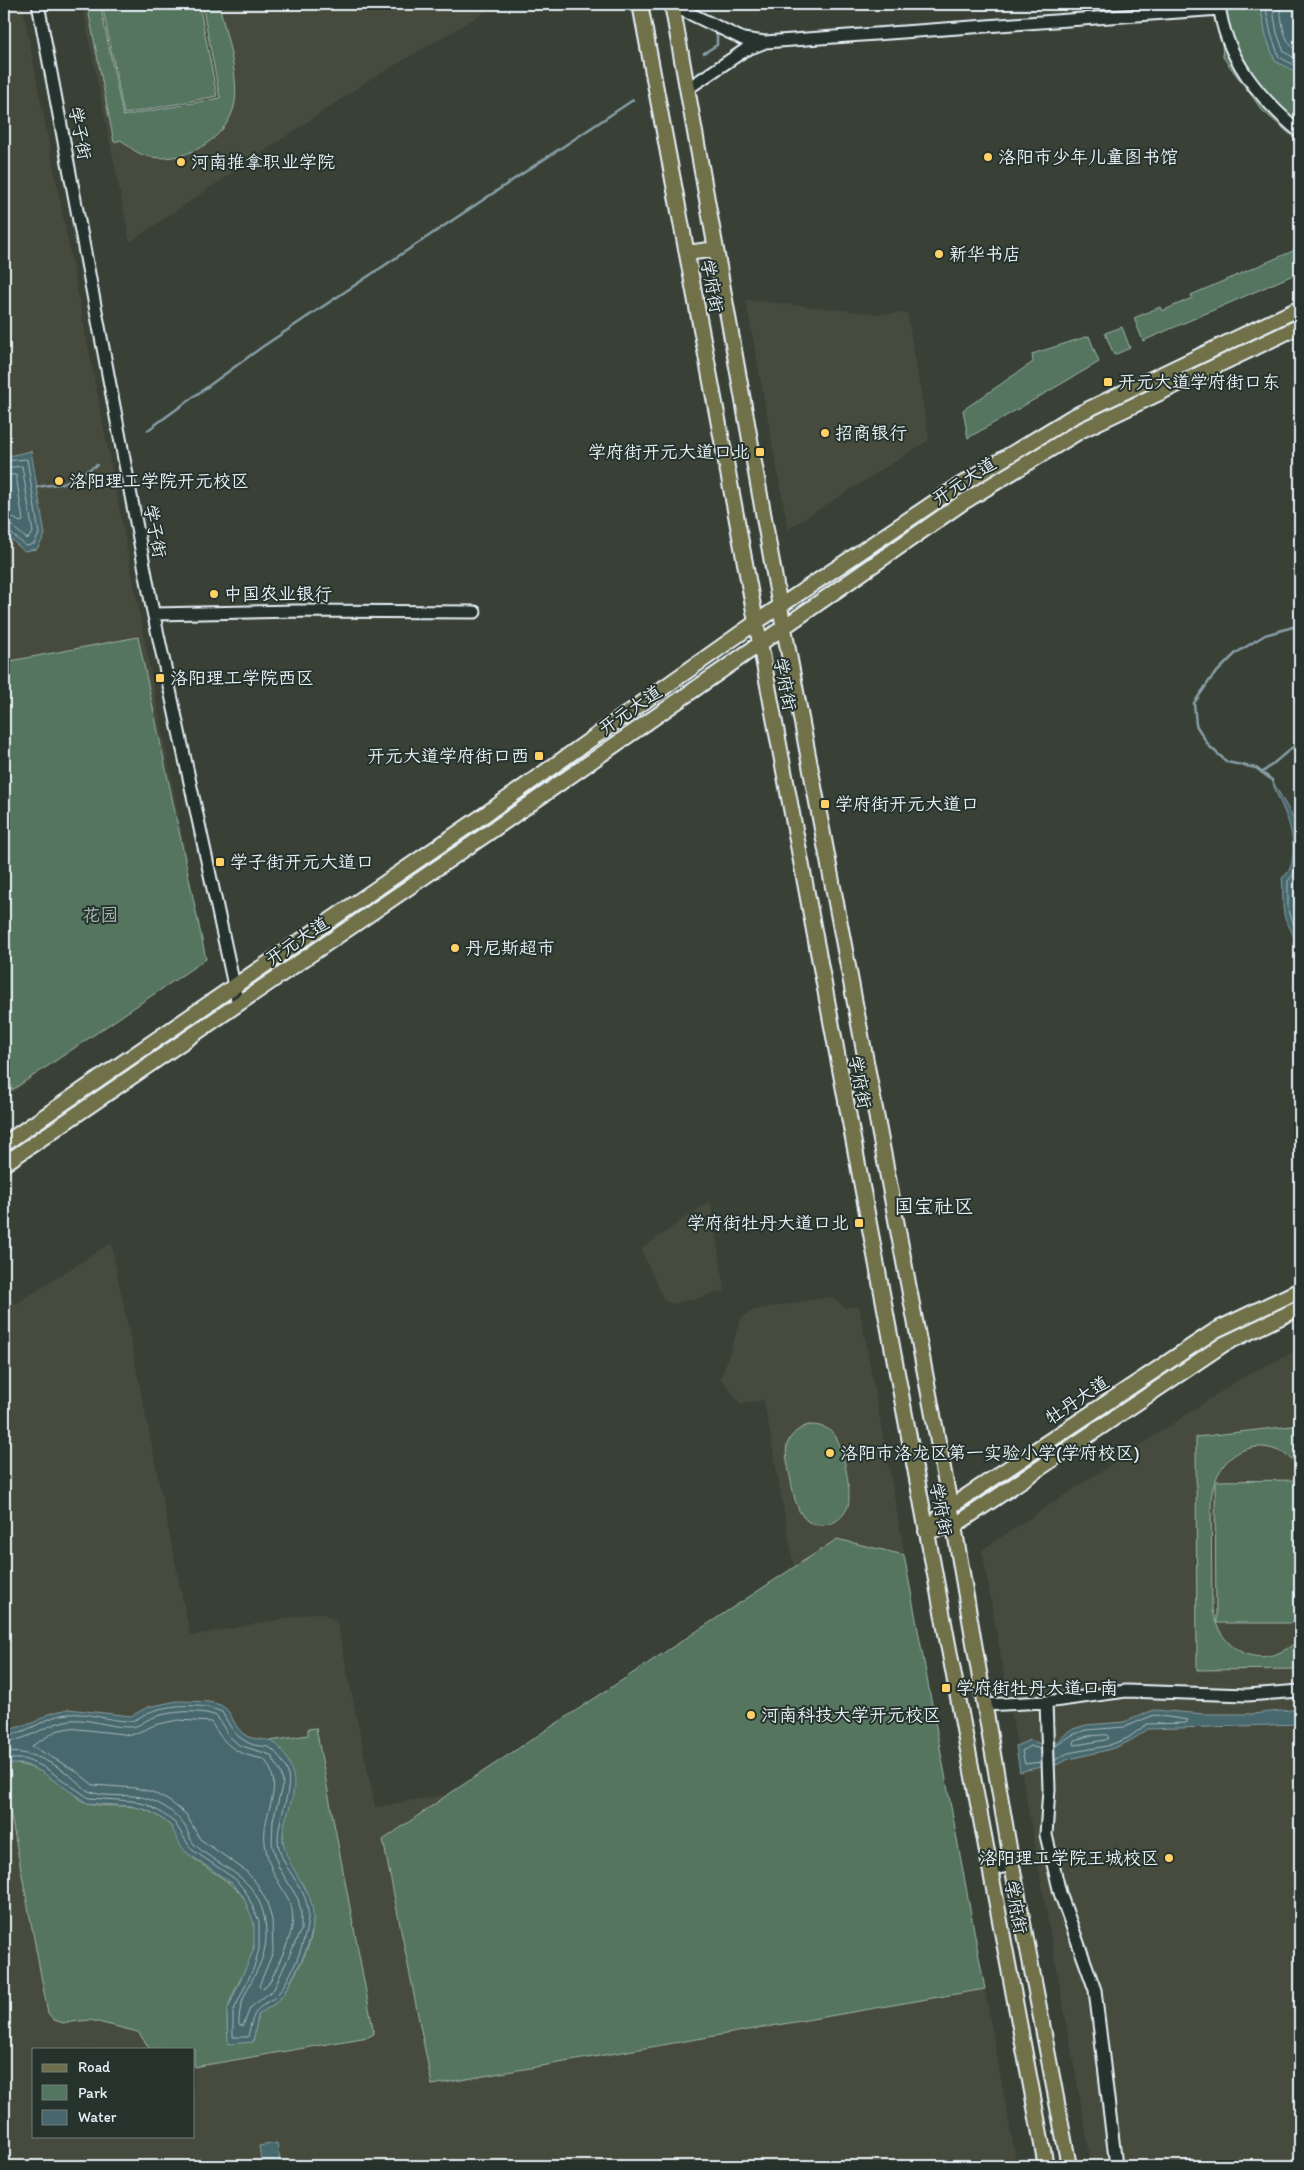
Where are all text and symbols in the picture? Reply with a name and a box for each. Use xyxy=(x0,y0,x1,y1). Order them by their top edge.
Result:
street label: 学子街 xyxy=(64,104,96,162)
place label: 洛阳市少年儿童图书馆 xyxy=(998,146,1178,168)
place label: 河南推拿职业学院 xyxy=(191,151,335,173)
marker: 洛阳市少年儿童图书馆 xyxy=(982,151,994,163)
marker: 河南推拿职业学院 xyxy=(175,156,187,168)
place label: 新华书店 xyxy=(949,243,1021,265)
marker: 新华书店 xyxy=(933,248,945,260)
street label: 学府街 xyxy=(696,257,728,315)
place label: 开元大道学府街口东 xyxy=(1118,371,1280,393)
marker: 开元大道学府街口东 xyxy=(1102,376,1114,388)
place label: 招商银行 xyxy=(835,422,907,444)
marker: 招商银行 xyxy=(819,427,831,439)
place label: 学府街开元大道口北 xyxy=(588,441,750,463)
marker: 学府街开元大道口北 xyxy=(754,446,766,458)
street label: 开元大道 xyxy=(928,452,1000,510)
place label: 洛阳理工学院开元校区 xyxy=(69,470,249,492)
marker: 洛阳理工学院开元校区 xyxy=(53,475,65,487)
street label: 学子街 xyxy=(139,502,171,560)
place label: 中国农业银行 xyxy=(224,583,332,605)
marker: 中国农业银行 xyxy=(208,588,220,600)
street label: 学府街 xyxy=(769,655,801,713)
place label: 洛阳理工学院西区 xyxy=(170,667,314,689)
marker: 洛阳理工学院西区 xyxy=(154,672,166,684)
street label: 开元大道 xyxy=(594,680,666,740)
place label: 开元大道学府街口西 xyxy=(367,745,529,767)
marker: 开元大道学府街口西 xyxy=(533,750,545,762)
place label: 学府街开元大道口 xyxy=(835,793,979,815)
marker: 学府街开元大道口 xyxy=(819,798,831,810)
place label: 学子街开元大道口 xyxy=(230,851,374,873)
marker: 学子街开元大道口 xyxy=(214,856,226,868)
park label: 花园 xyxy=(82,904,118,926)
street label: 开元大道 xyxy=(261,912,333,970)
place label: 丹尼斯超市 xyxy=(465,937,555,959)
marker: 丹尼斯超市 xyxy=(449,942,461,954)
street label: 学府街 xyxy=(844,1053,876,1111)
district label: 国宝社区 xyxy=(894,1194,974,1218)
place label: 学府街牡丹大道口北 xyxy=(687,1212,849,1234)
marker: 学府街牡丹大道口北 xyxy=(853,1217,865,1229)
street label: 牡丹大道 xyxy=(1041,1371,1113,1429)
place label: 洛阳市洛龙区第一实验小学(学府校区) xyxy=(840,1442,1140,1464)
marker: 洛阳市洛龙区第一实验小学(学府校区) xyxy=(824,1447,836,1459)
street label: 学府街 xyxy=(925,1480,957,1538)
place label: 学府街牡丹大道口南 xyxy=(956,1677,1118,1699)
marker: 学府街牡丹大道口南 xyxy=(940,1682,952,1694)
place label: 河南科技大学开元校区 xyxy=(761,1704,941,1726)
marker: 河南科技大学开元校区 xyxy=(745,1709,757,1721)
place label: 洛阳理工学院王城校区 xyxy=(979,1847,1159,1869)
marker: 洛阳理工学院王城校区 xyxy=(1163,1852,1175,1864)
street label: 学府街 xyxy=(1000,1878,1032,1936)
legend xyxy=(32,2048,195,2138)
text: Road xyxy=(78,2058,111,2076)
text: Park xyxy=(78,2084,108,2102)
text: Water xyxy=(78,2108,117,2126)

